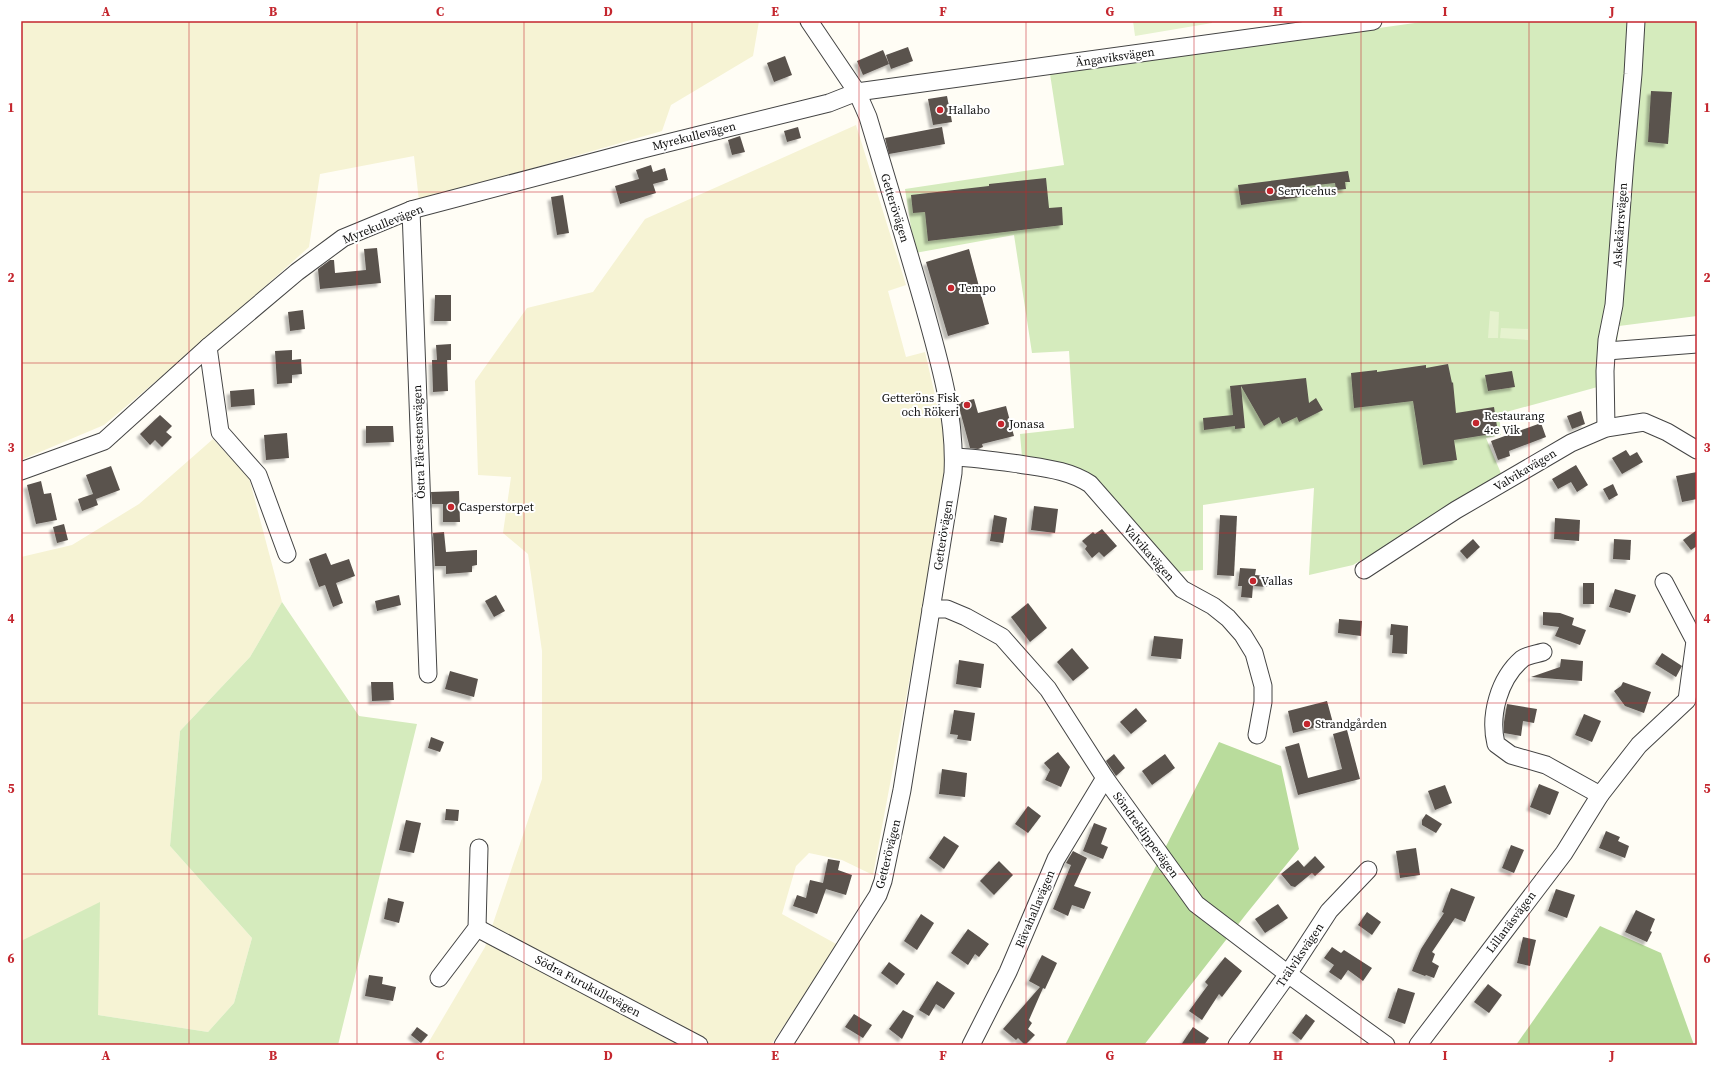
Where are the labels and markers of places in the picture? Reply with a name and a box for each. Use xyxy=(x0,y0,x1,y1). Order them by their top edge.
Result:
place label: Hallabo xyxy=(948,102,990,118)
marker: Hallabo xyxy=(935,105,945,115)
place label: Servicehus xyxy=(1278,183,1336,199)
marker: Servicehus xyxy=(1265,186,1275,196)
place label: Tempo xyxy=(959,280,996,296)
marker: Tempo xyxy=(946,283,956,293)
place label: Getteröns Fisk och Rökeri xyxy=(882,390,959,420)
marker: Getteröns Fisk och Rökeri xyxy=(962,400,972,410)
place label: Restaurang 4:e Vik xyxy=(1484,408,1545,438)
place label: Jonasa xyxy=(1008,416,1045,432)
marker: Restaurang 4:e Vik xyxy=(1471,418,1481,428)
marker: Jonasa xyxy=(996,419,1006,429)
place label: Casperstorpet xyxy=(459,499,534,515)
marker: Casperstorpet xyxy=(446,502,456,512)
place label: Vallas xyxy=(1261,573,1293,589)
marker: Vallas xyxy=(1248,576,1258,586)
place label: Strandgården xyxy=(1315,716,1387,732)
marker: Strandgården xyxy=(1302,719,1312,729)

